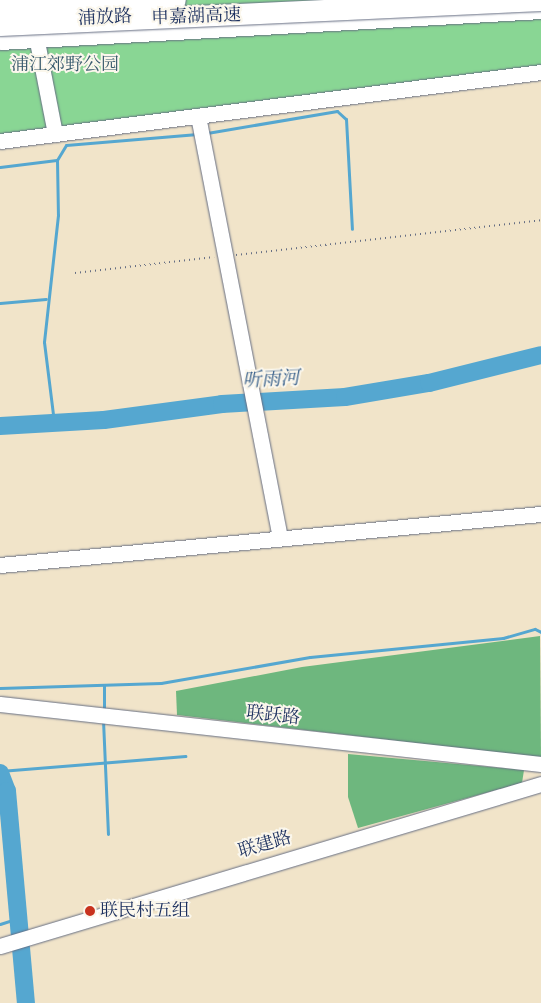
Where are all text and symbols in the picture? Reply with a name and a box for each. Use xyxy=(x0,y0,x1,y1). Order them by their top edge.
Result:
street label: 申嘉湖高速 xyxy=(151,5,241,29)
street label: 浦放路 xyxy=(77,6,133,30)
park label: 浦江郊野公园 xyxy=(11,54,119,76)
water label: 听雨河 xyxy=(242,367,300,393)
street label: 联跃路 xyxy=(245,702,301,730)
street label: 联建路 xyxy=(236,827,294,863)
place label: 联民村五组 xyxy=(100,900,190,922)
marker: 联民村五组 xyxy=(84,905,96,917)

